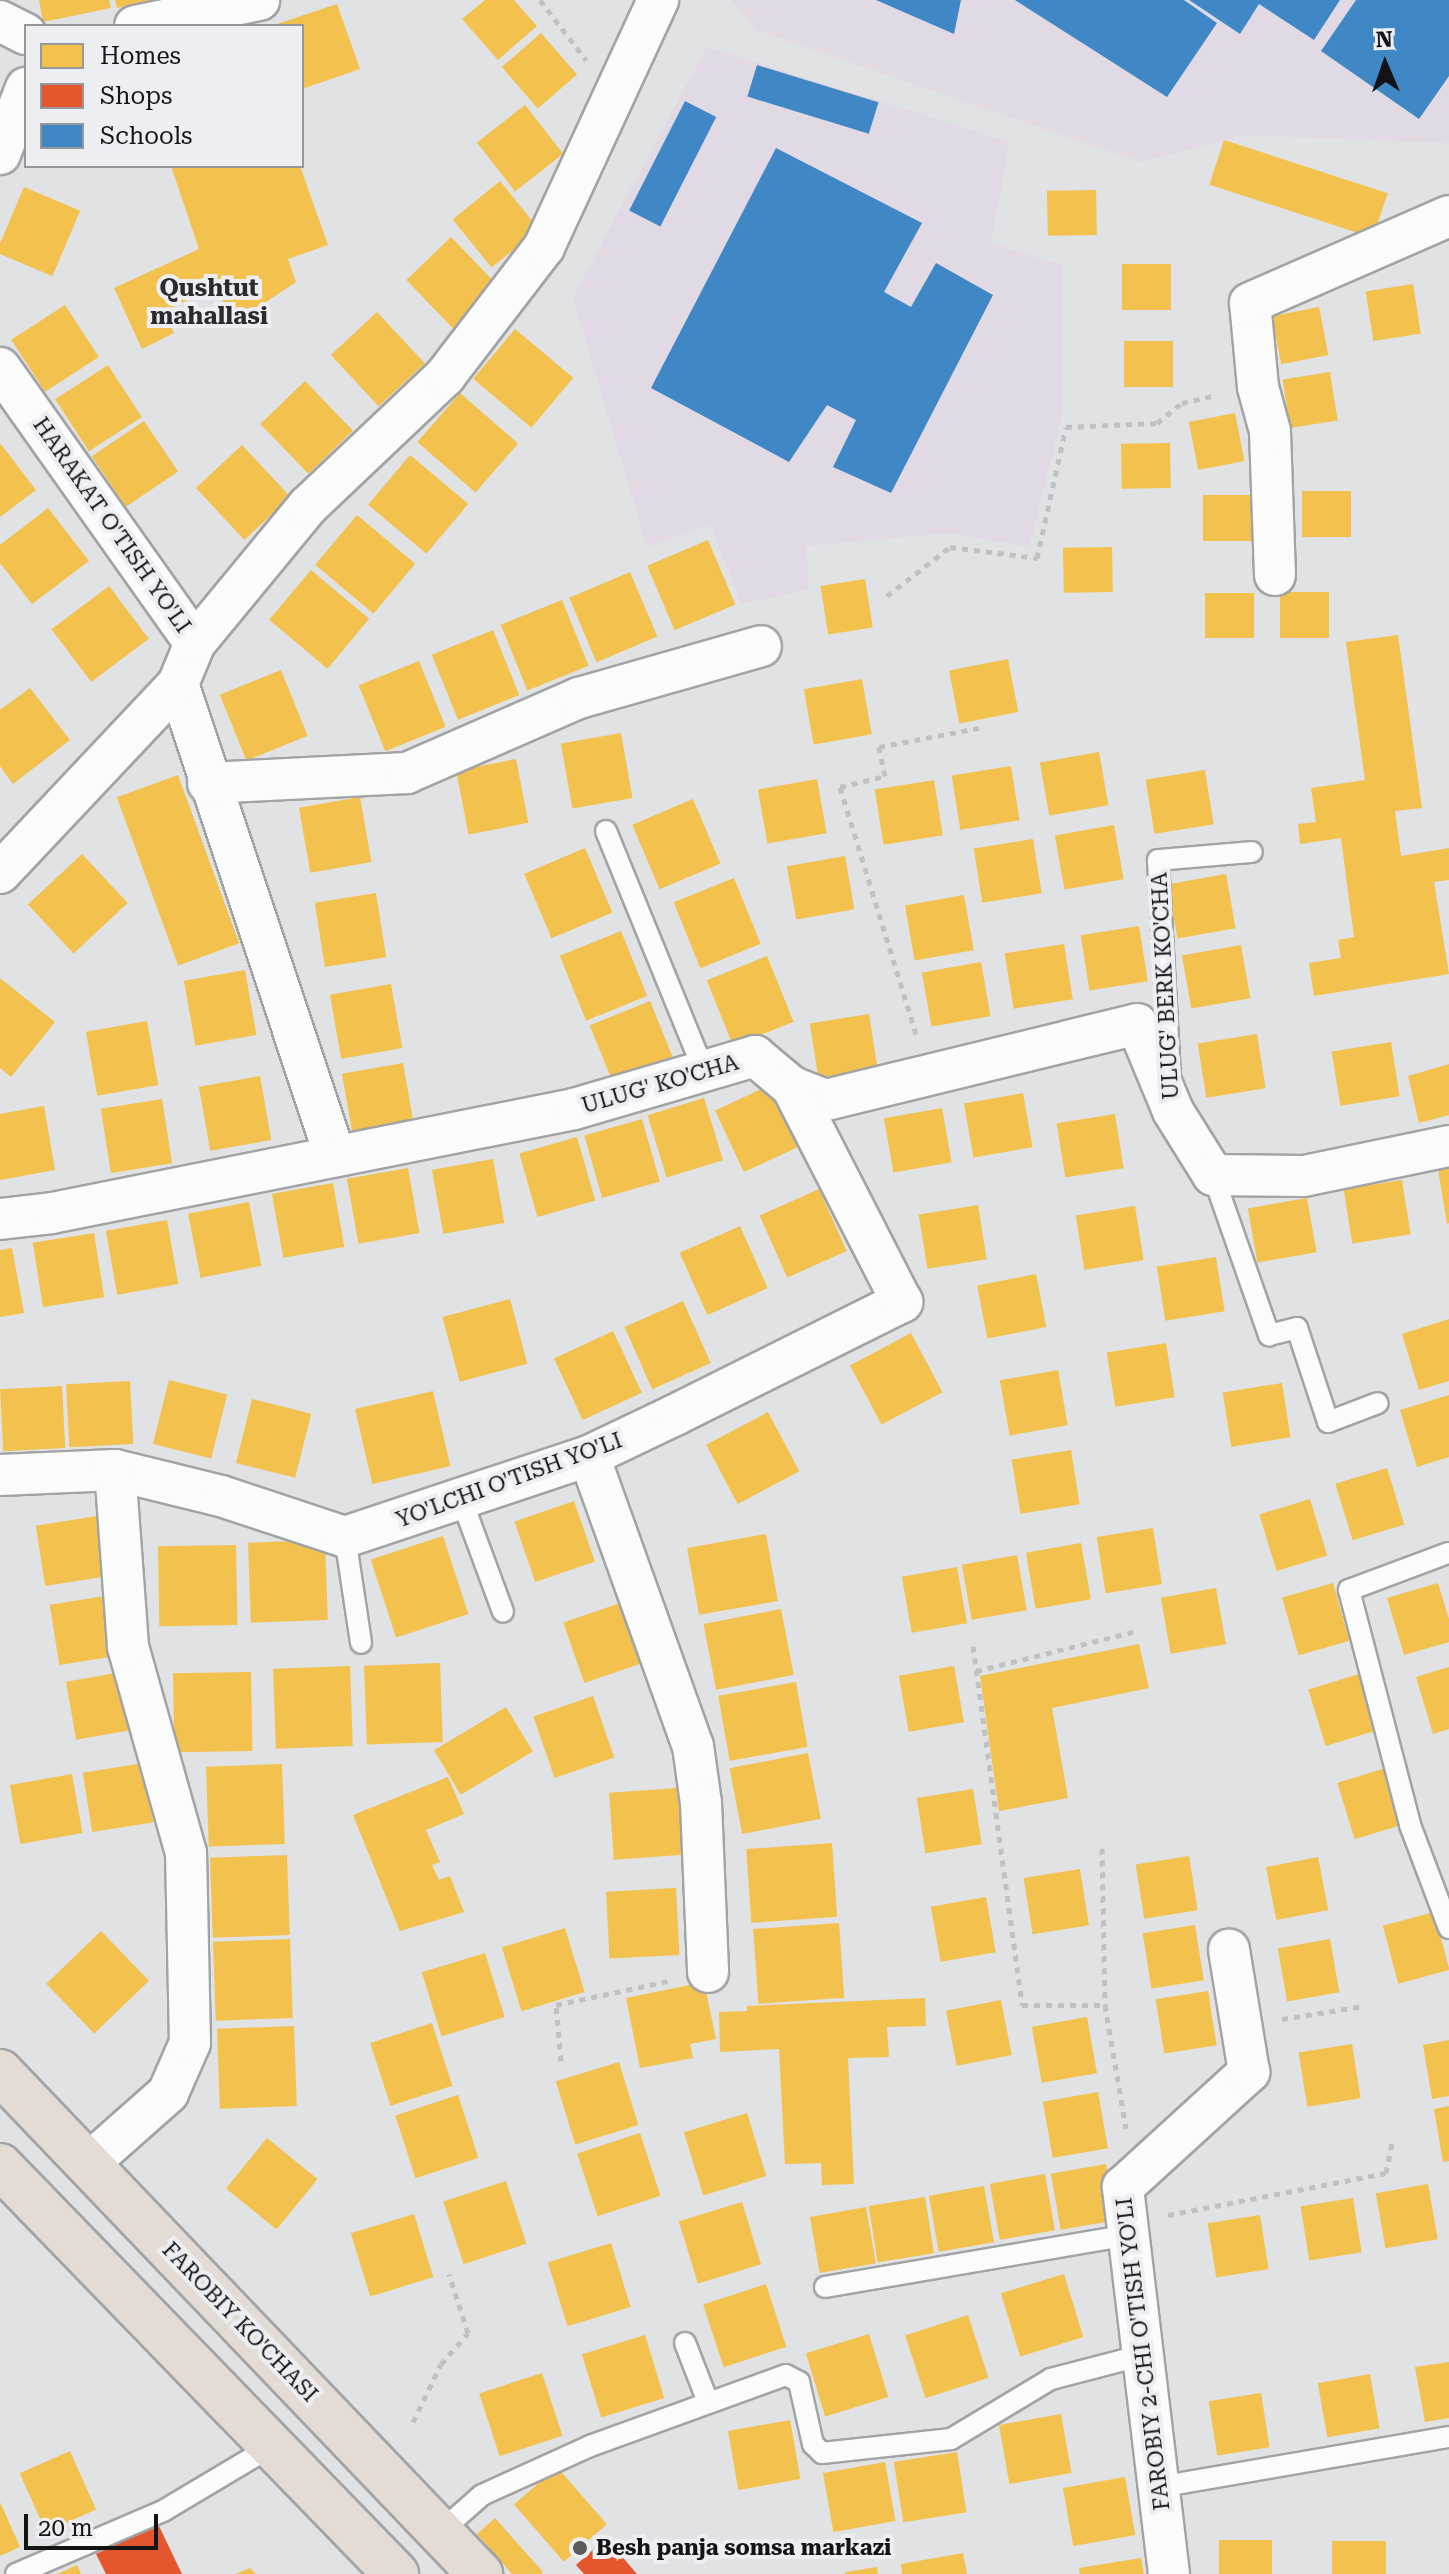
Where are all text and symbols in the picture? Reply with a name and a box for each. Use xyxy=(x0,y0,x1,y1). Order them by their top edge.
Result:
legend xyxy=(24,24,304,168)
north arrow xyxy=(1345,24,1425,104)
text: N xyxy=(1375,27,1393,52)
text: Homes xyxy=(100,42,181,70)
text: Shops xyxy=(100,82,172,110)
text: Schools xyxy=(100,122,193,150)
district label: Qushtut mahallasi xyxy=(150,275,268,331)
street label: HARAKAT O'TISH YO'LI xyxy=(28,412,196,638)
street label: ULUG' BERK KO'CHA xyxy=(1146,872,1184,1100)
street label: ULUG' KO'CHA xyxy=(578,1049,742,1119)
street label: YO'LCHI O'TISH YO'LI xyxy=(392,1427,626,1533)
street label: FAROBIY 2-CHI O'TISH YO'LI xyxy=(1111,2196,1175,2512)
street label: FAROBIY KO'CHASI xyxy=(157,2237,323,2407)
scale bar xyxy=(28,2498,162,2548)
text: 20 m xyxy=(38,2514,93,2542)
place label: Besh panja somsa markazi xyxy=(596,2535,891,2561)
marker: Besh panja somsa markazi xyxy=(571,2539,589,2557)

